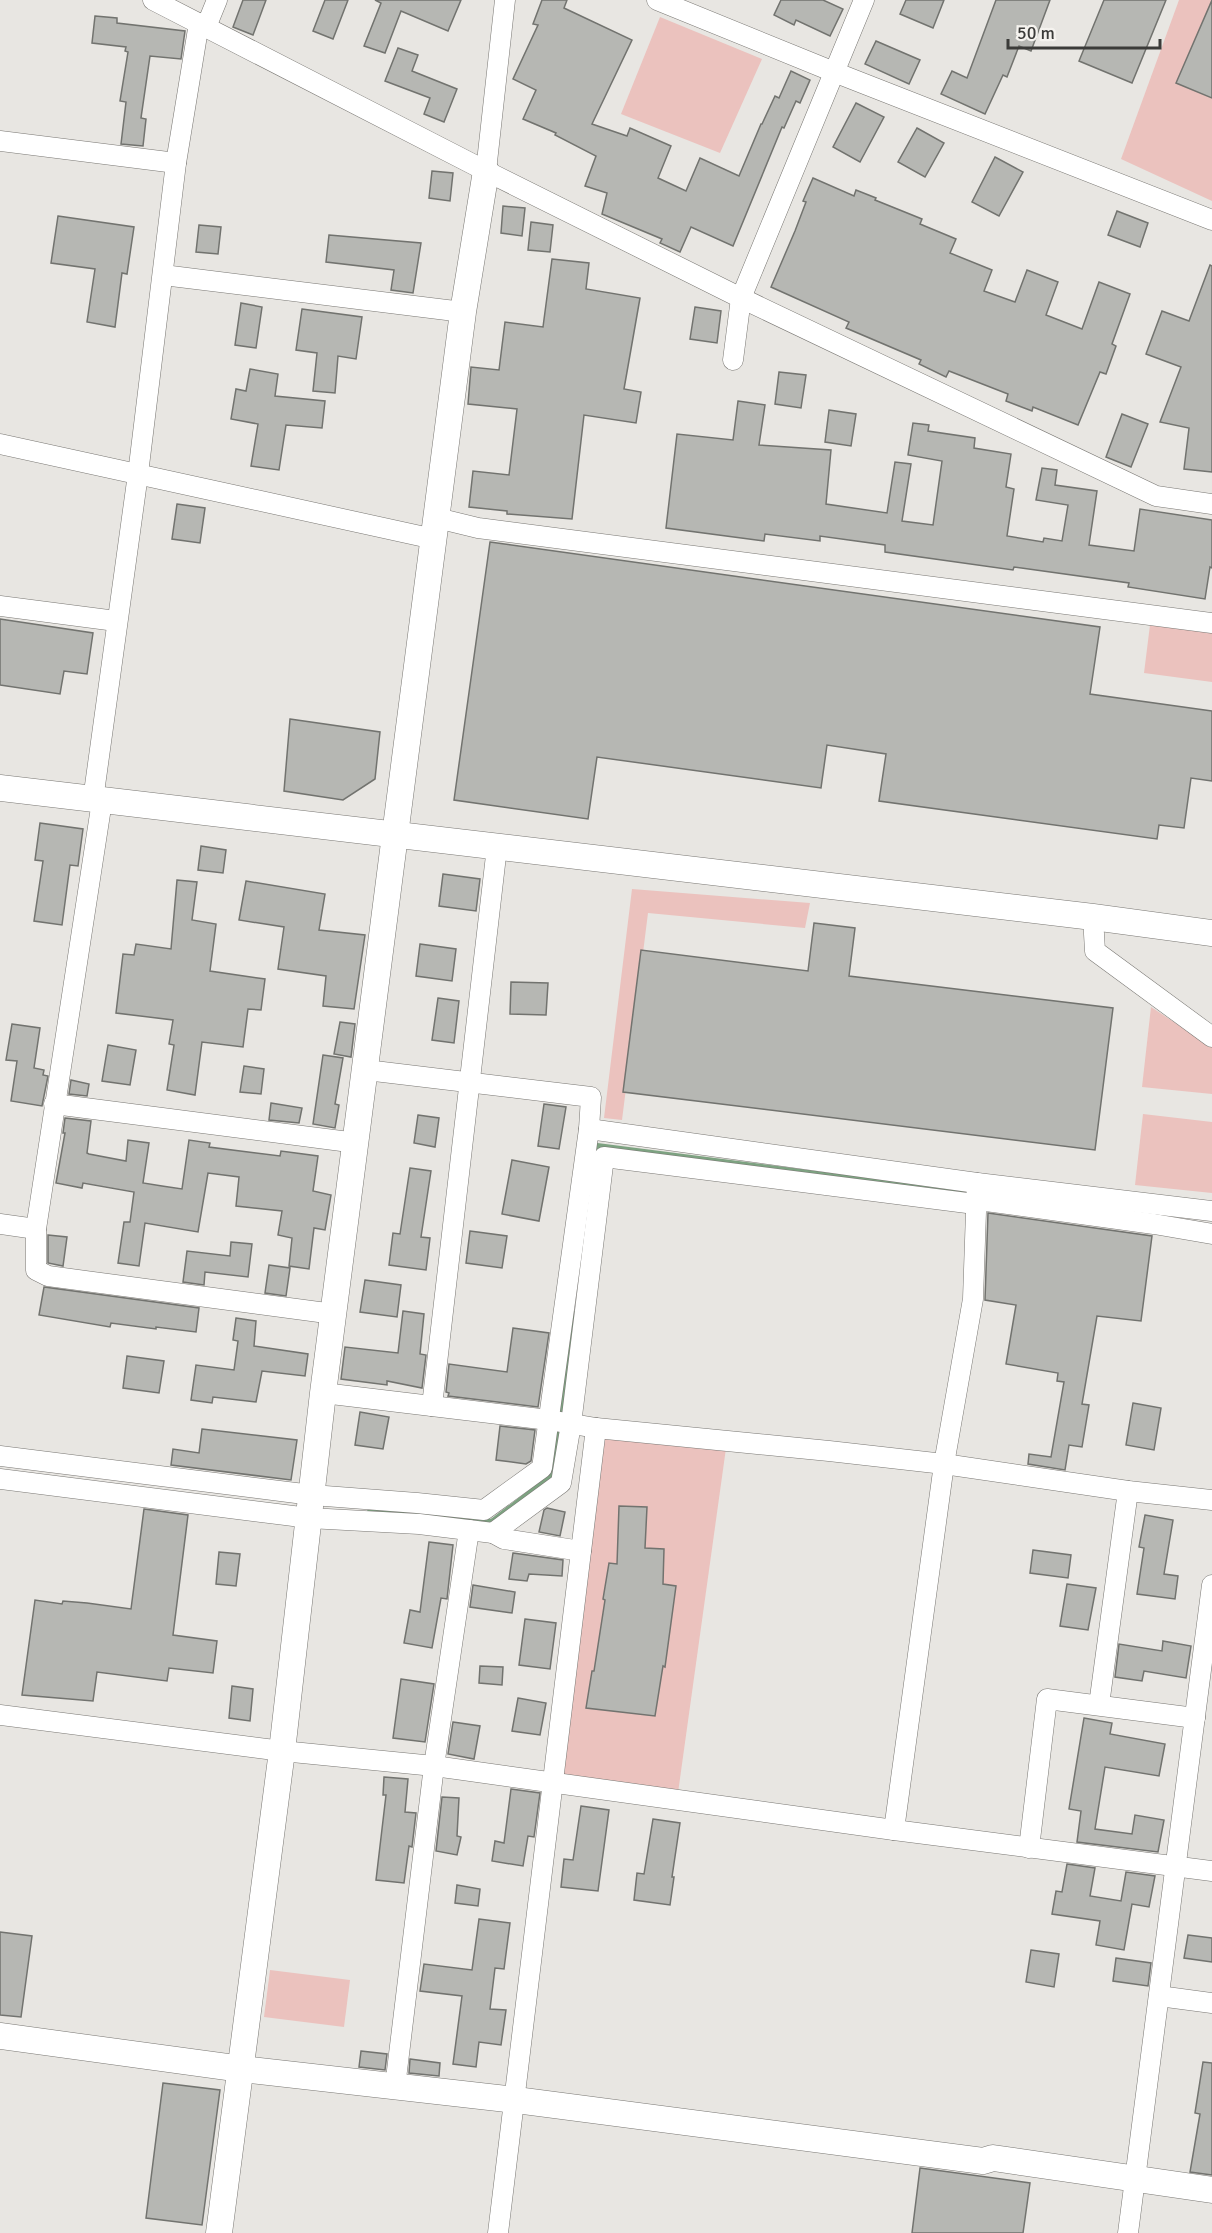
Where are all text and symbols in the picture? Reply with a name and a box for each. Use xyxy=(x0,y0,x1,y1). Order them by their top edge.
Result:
scale bar xyxy=(1008,12,1160,50)
text: 50 m xyxy=(1017,22,1055,44)

